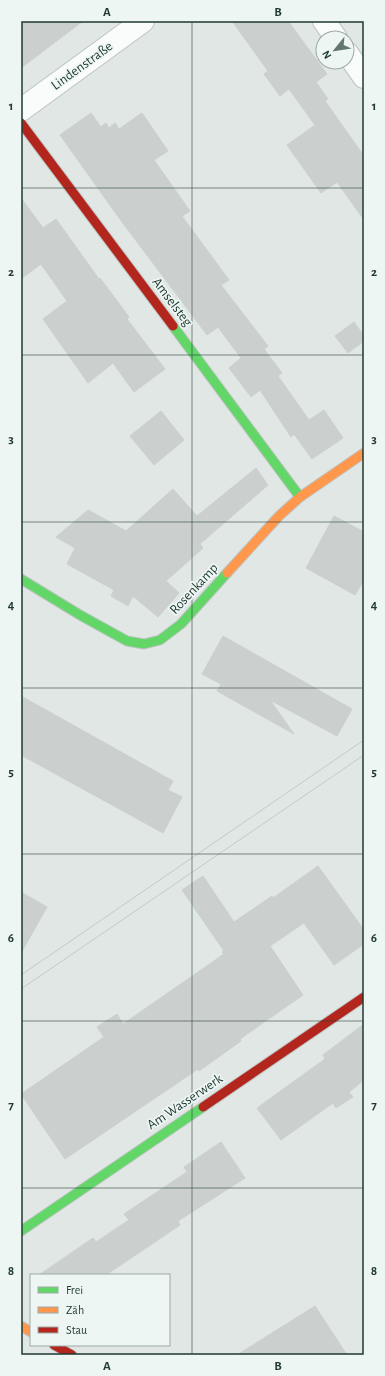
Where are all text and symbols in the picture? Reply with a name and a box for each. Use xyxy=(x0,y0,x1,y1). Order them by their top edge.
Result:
text: A xyxy=(103,6,111,19)
text: B xyxy=(274,6,282,19)
north arrow xyxy=(315,30,355,70)
street label: Lindenstraße xyxy=(49,39,115,93)
text: N xyxy=(320,49,333,61)
text: 1 xyxy=(9,100,13,113)
text: 1 xyxy=(372,100,376,113)
text: 2 xyxy=(8,266,14,279)
text: 2 xyxy=(371,266,377,279)
street label: Amselsteg xyxy=(149,275,195,329)
text: 3 xyxy=(8,433,14,446)
text: 3 xyxy=(371,433,377,446)
street label: Rosenkamp xyxy=(167,561,221,617)
text: 4 xyxy=(8,599,15,612)
text: 4 xyxy=(371,599,378,612)
text: 5 xyxy=(8,766,14,779)
text: 5 xyxy=(371,766,377,779)
text: 6 xyxy=(8,932,14,945)
text: 6 xyxy=(371,932,377,945)
street label: Am Wasserwerk xyxy=(145,1071,226,1132)
text: 7 xyxy=(8,1099,14,1112)
text: 7 xyxy=(371,1099,377,1112)
text: 8 xyxy=(8,1265,14,1278)
text: 8 xyxy=(371,1265,377,1278)
legend xyxy=(30,1274,170,1346)
text: Frei xyxy=(66,1284,83,1296)
text: Zäh xyxy=(66,1304,84,1316)
text: Stau xyxy=(66,1324,87,1336)
text: A xyxy=(103,1360,111,1373)
text: B xyxy=(274,1360,282,1373)

